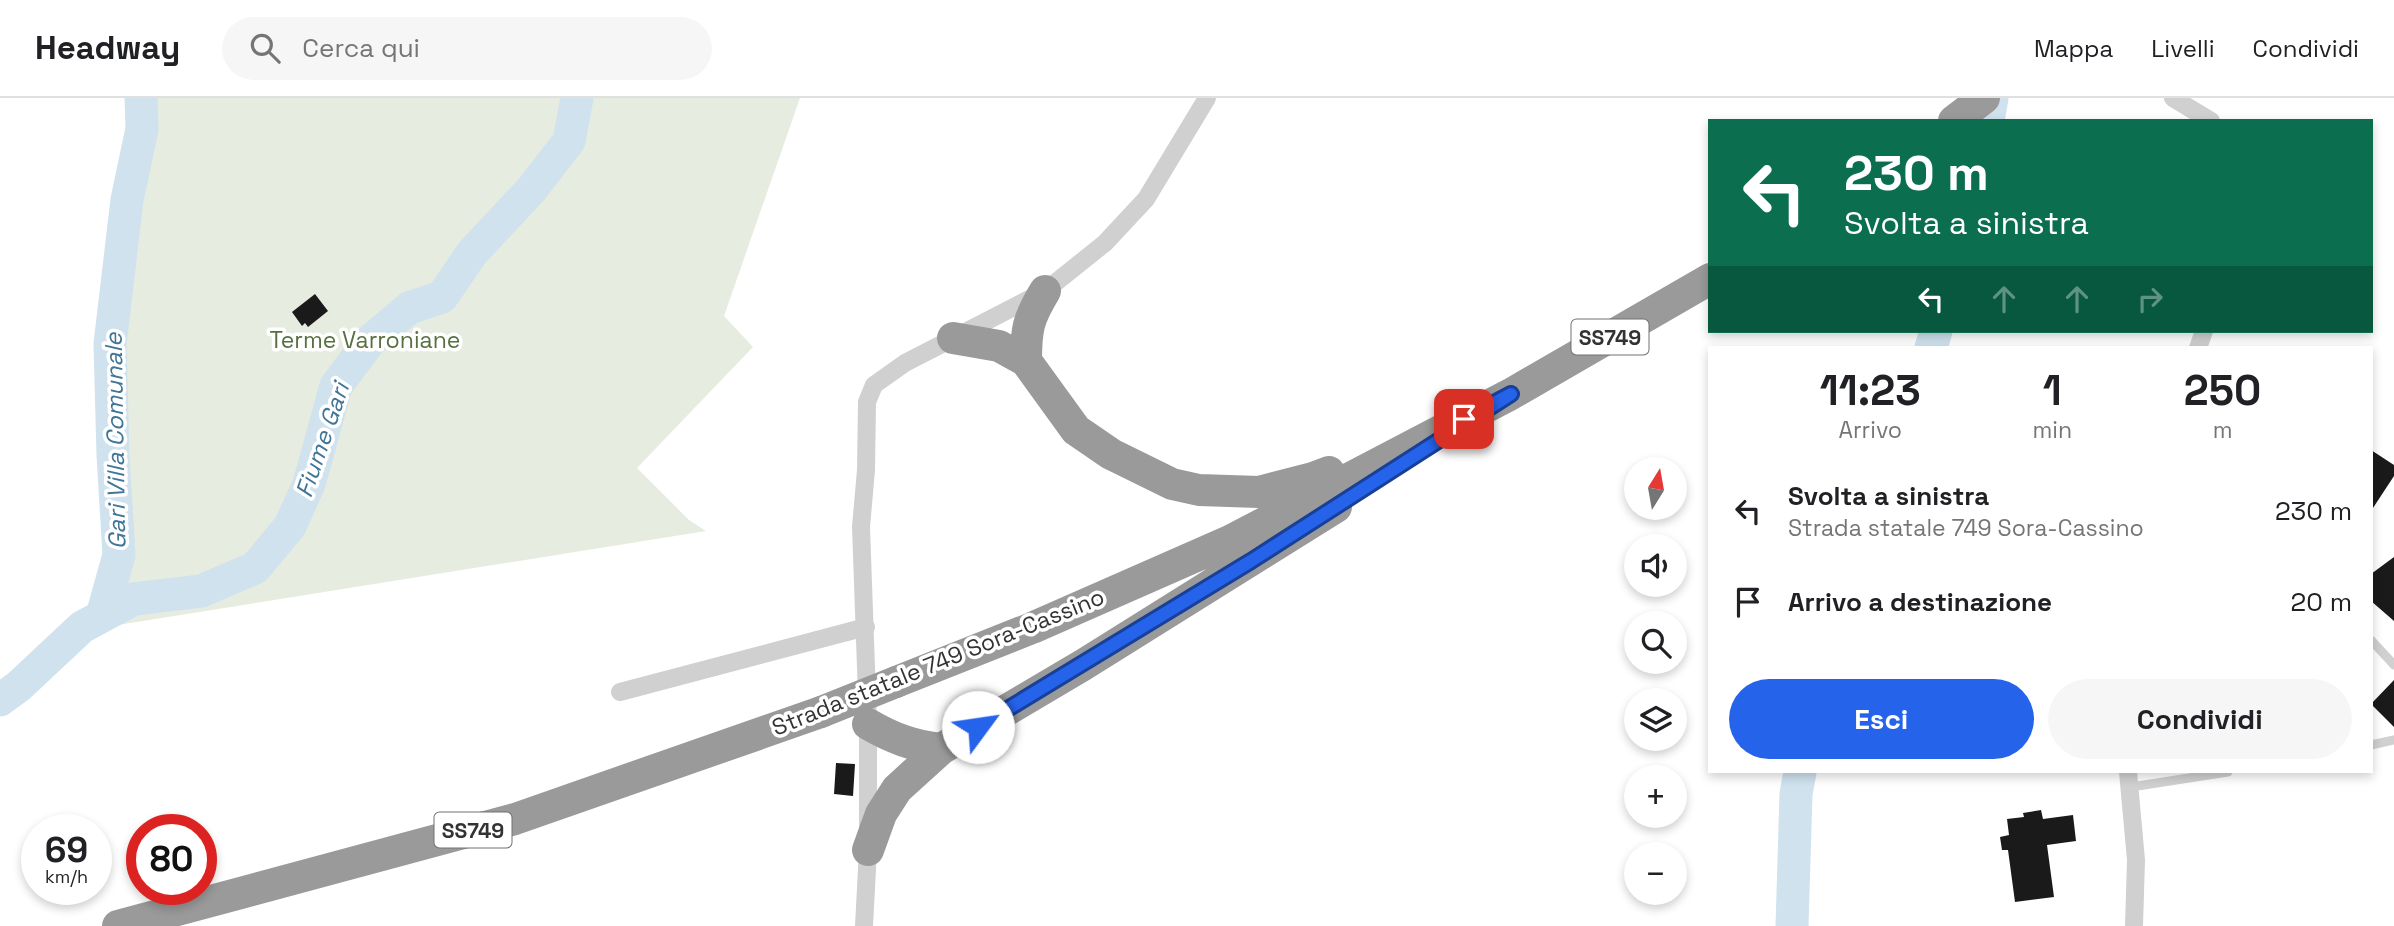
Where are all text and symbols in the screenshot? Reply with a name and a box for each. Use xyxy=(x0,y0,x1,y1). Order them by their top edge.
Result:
search box xyxy=(222,17,712,80)
text: Headway xyxy=(35,27,180,69)
icon: search xyxy=(246,29,284,67)
text: Cerca qui xyxy=(302,31,420,65)
text: Mappa xyxy=(2034,33,2113,64)
text: Livelli xyxy=(2151,33,2215,64)
text: Condividi xyxy=(2253,33,2359,64)
text: 230 m xyxy=(1844,142,1989,204)
icon: left xyxy=(1729,147,1820,238)
text: Svolta a sinistra xyxy=(1844,203,2089,243)
icon: left xyxy=(1912,280,1950,318)
icon: ahead xyxy=(1985,280,2023,318)
icon: ahead xyxy=(2058,280,2096,318)
icon: right xyxy=(2131,280,2169,318)
road number: SS749 xyxy=(1572,320,1648,354)
park label: Terme Varroniane xyxy=(270,325,460,355)
water label: Gari Villa Comunale xyxy=(98,332,132,550)
text: 11:23 xyxy=(1820,364,1921,417)
text: 1 xyxy=(2043,364,2062,417)
text: 250 xyxy=(2184,364,2261,417)
water label: Fiume Gari xyxy=(288,376,357,501)
pin xyxy=(1434,389,1494,449)
icon: arrive xyxy=(1445,400,1483,438)
text: Arrivo xyxy=(1838,415,1902,445)
text: min xyxy=(2033,415,2072,445)
text: m xyxy=(2213,415,2232,445)
north arrow xyxy=(1624,457,1687,520)
map controls xyxy=(1624,457,1687,905)
text: Svolta a sinistra xyxy=(1788,479,1989,513)
icon: left xyxy=(1729,492,1767,530)
text: 230 m xyxy=(2275,494,2352,528)
text: Strada statale 749 Sora-Cassino xyxy=(1788,513,2144,543)
button: sound xyxy=(1624,534,1687,597)
street label: Strada statale 749 Sora-Cassino xyxy=(767,581,1109,743)
icon: arrive xyxy=(1729,583,1767,621)
text: Arrivo a destinazione xyxy=(1788,585,2052,619)
text: 20 m xyxy=(2291,585,2352,619)
button: search xyxy=(1624,611,1687,674)
button: Esci xyxy=(1729,679,2034,759)
button: Condividi xyxy=(2048,679,2352,759)
button: layers xyxy=(1624,688,1687,751)
position arrow xyxy=(941,690,1015,764)
button: + xyxy=(1624,765,1687,828)
road number: SS749 xyxy=(434,812,512,848)
speed limit sign: 80 xyxy=(126,814,217,905)
text: 69 xyxy=(45,828,88,872)
button: − xyxy=(1624,842,1687,905)
text: km/h xyxy=(45,865,88,888)

